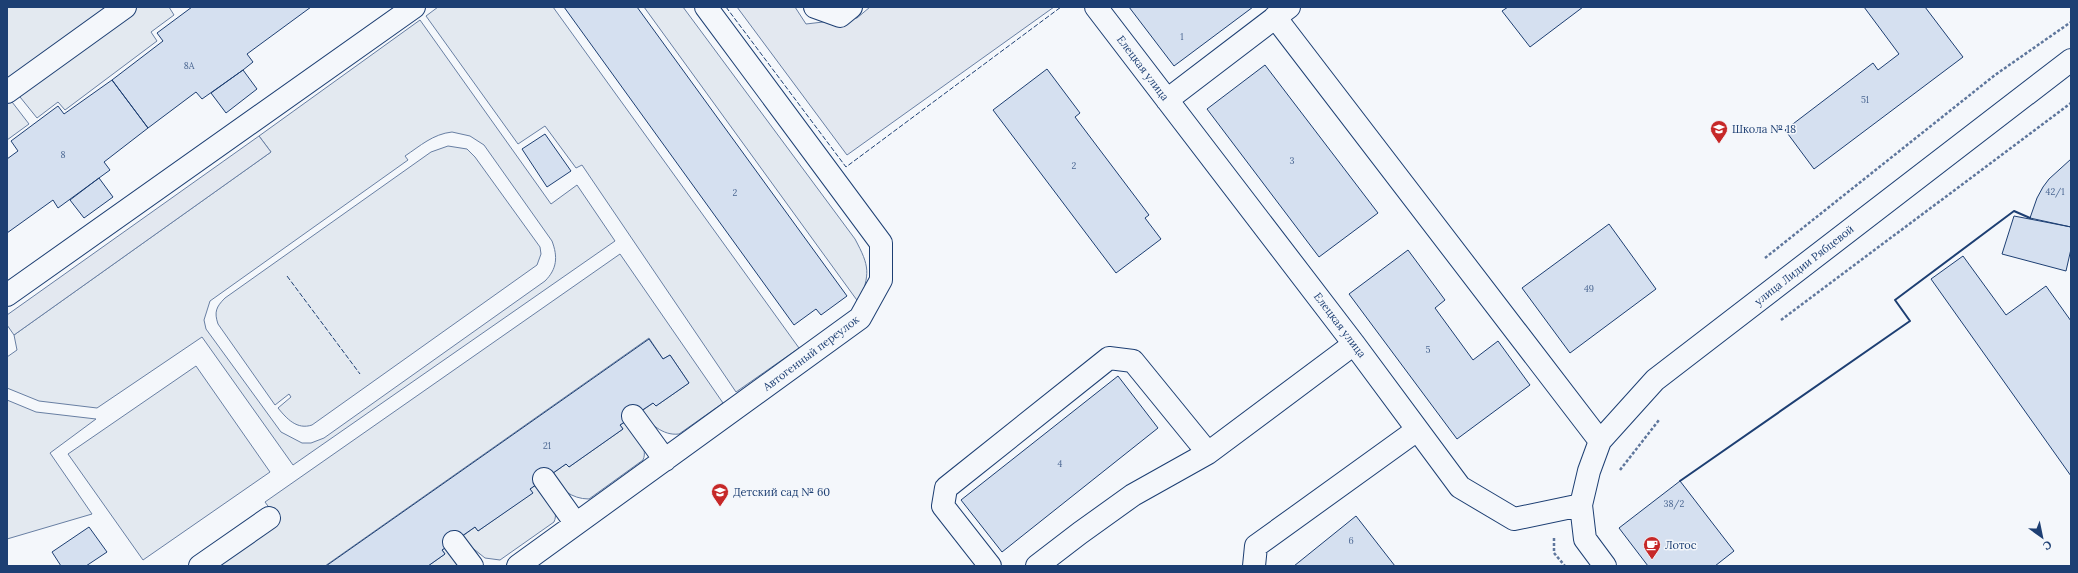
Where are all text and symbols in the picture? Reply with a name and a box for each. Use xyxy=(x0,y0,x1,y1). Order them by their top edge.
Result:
house number: 1 xyxy=(1180,31,1184,42)
street label: Елецкая улица xyxy=(1114,33,1172,104)
house number: 8А xyxy=(184,60,195,71)
house number: 51 xyxy=(1861,94,1869,105)
school or university icon: Школа № 18 xyxy=(1709,119,1729,144)
place label: Школа № 18 xyxy=(1732,122,1796,136)
house number: 8 xyxy=(60,149,66,160)
house number: 3 xyxy=(1289,155,1295,166)
house number: 2 xyxy=(1072,160,1077,171)
house number: 42/1 xyxy=(2046,186,2065,198)
house number: 2 xyxy=(733,187,738,198)
street label: улица Лидии Рябцевой xyxy=(1751,222,1857,308)
house number: 49 xyxy=(1584,283,1594,294)
street label: Елецкая улица xyxy=(1311,290,1369,361)
street label: Автогенный переулок xyxy=(759,312,862,394)
house number: 5 xyxy=(1426,344,1431,355)
house number: 21 xyxy=(543,440,551,451)
house number: 4 xyxy=(1058,458,1063,469)
school or university icon: Детский сад № 60 xyxy=(710,482,730,507)
place label: Детский сад № 60 xyxy=(733,485,830,499)
house number: 38/2 xyxy=(1664,498,1685,510)
north arrow xyxy=(2022,517,2062,557)
house number: 6 xyxy=(1348,535,1354,546)
cafe icon: Лотос xyxy=(1642,535,1662,560)
text: С xyxy=(2040,537,2054,554)
place label: Лотос xyxy=(1665,538,1697,552)

